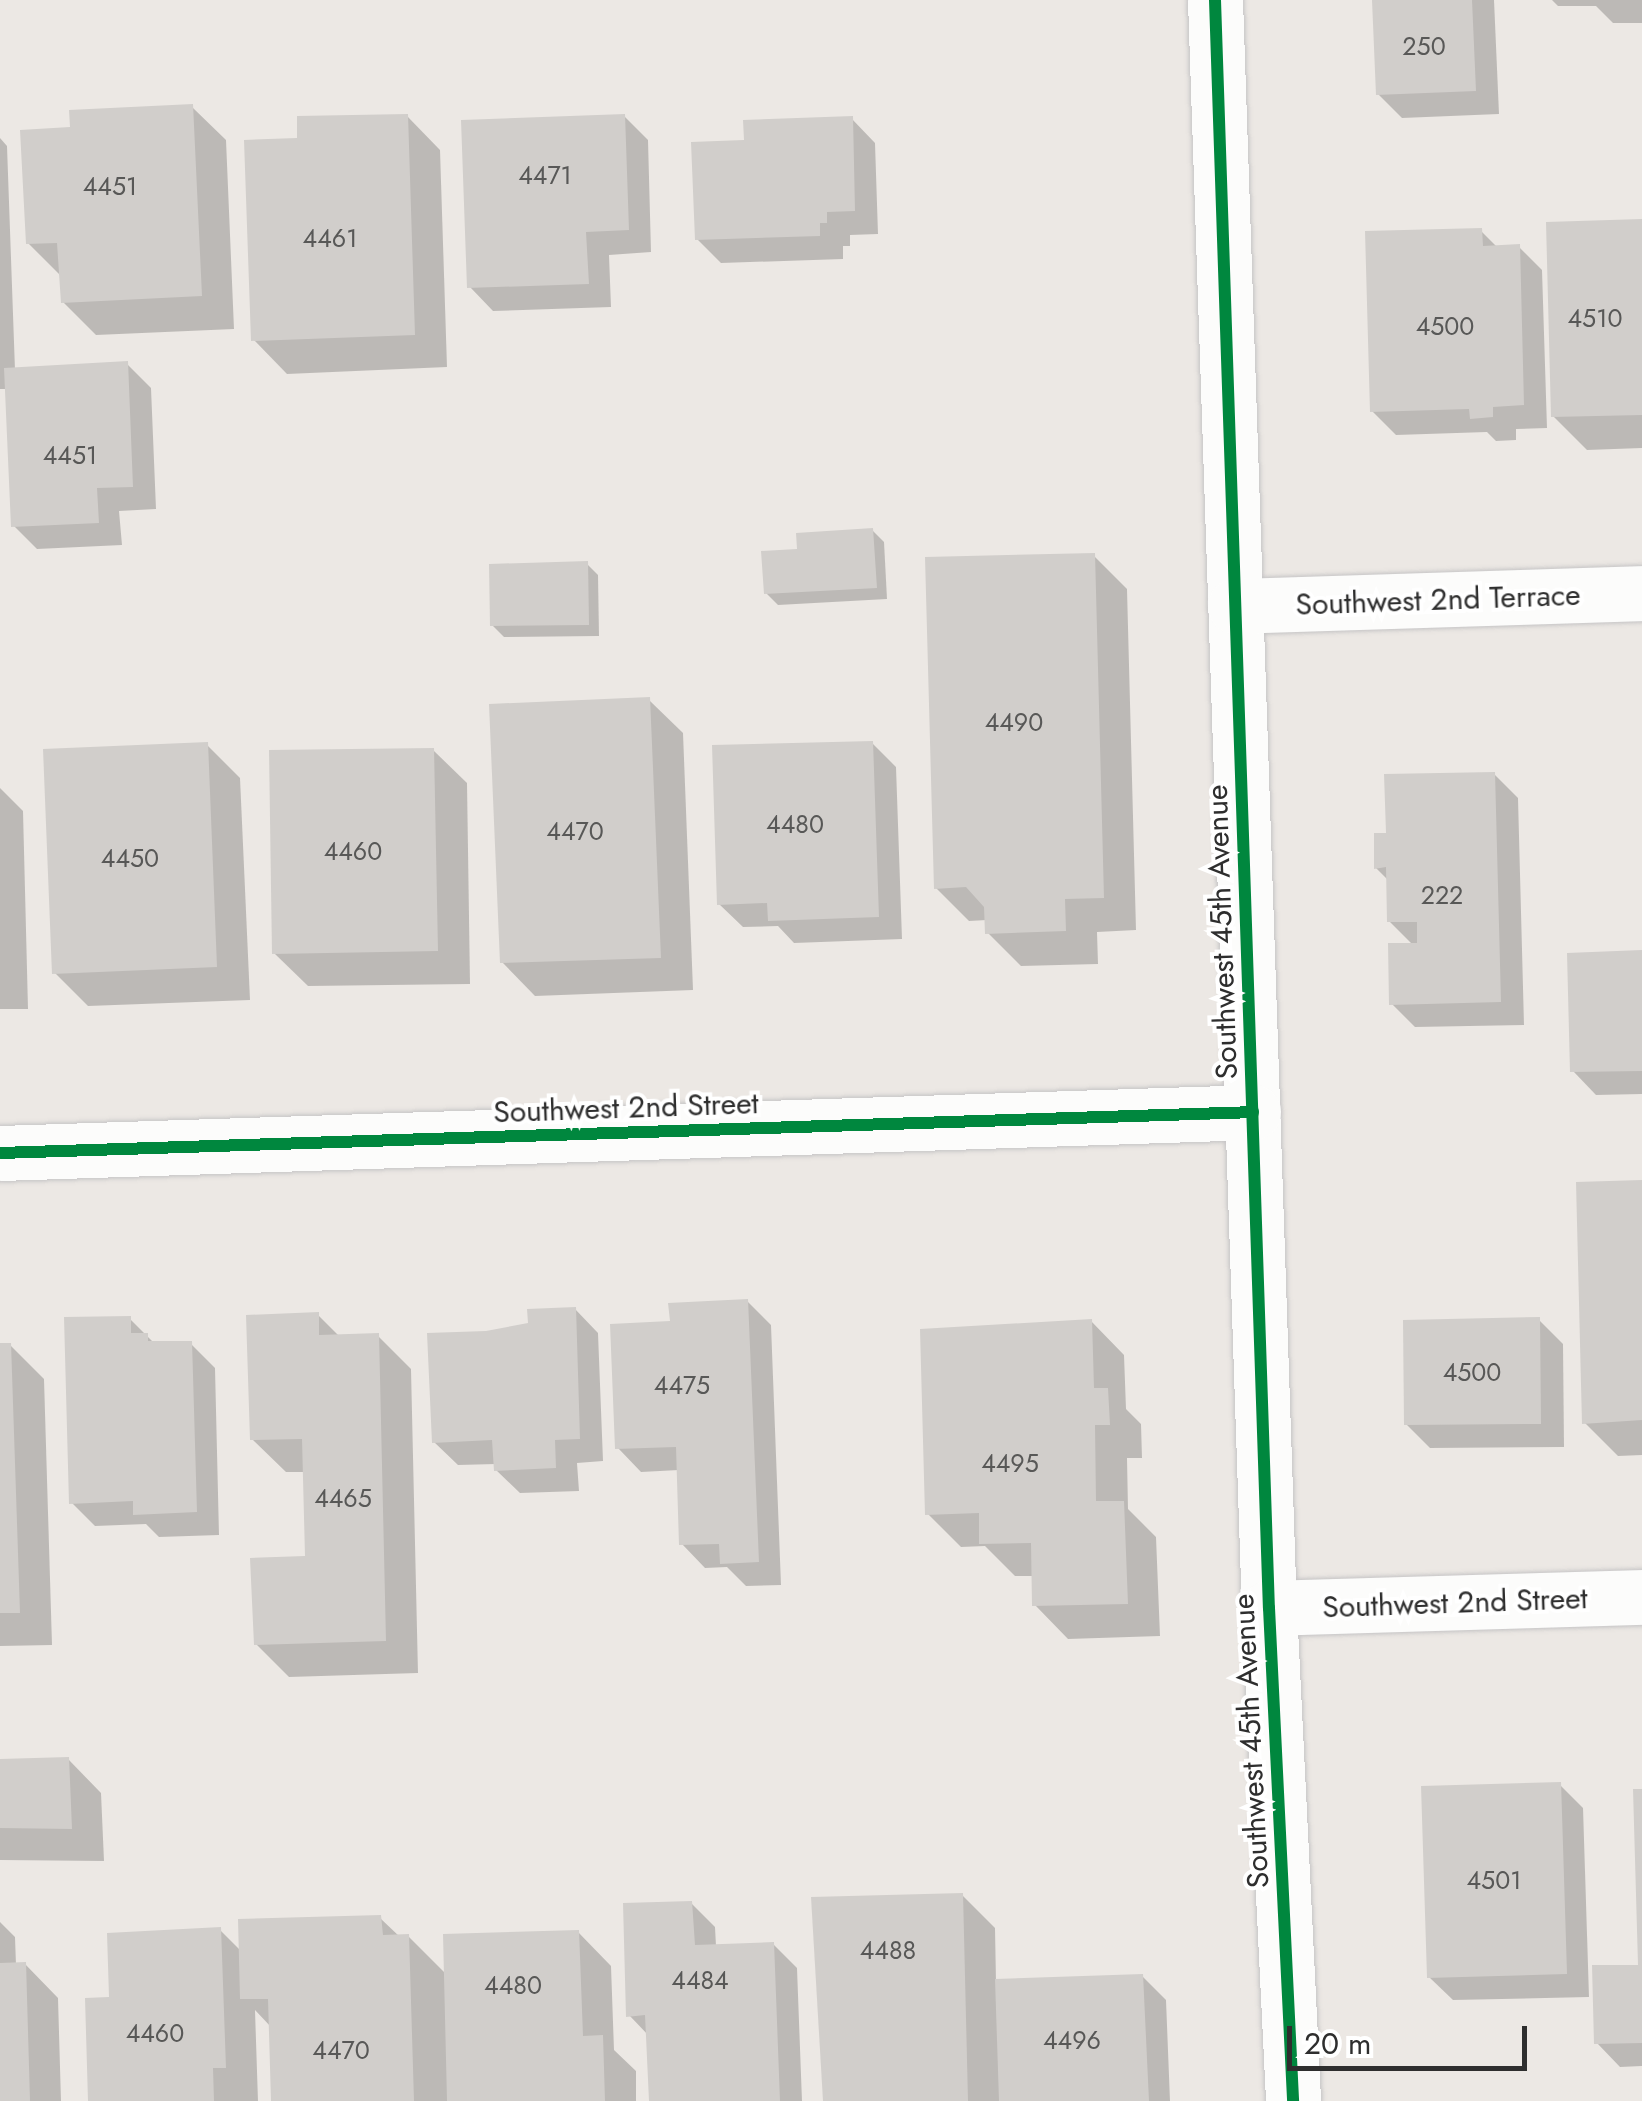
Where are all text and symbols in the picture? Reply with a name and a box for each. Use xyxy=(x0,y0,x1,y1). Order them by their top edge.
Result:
house number: 250 xyxy=(1402,31,1446,61)
house number: 4471 xyxy=(518,160,572,190)
house number: 4451 xyxy=(83,171,137,201)
house number: 4461 xyxy=(303,223,357,253)
house number: 4510 xyxy=(1568,303,1622,333)
house number: 4500 xyxy=(1416,311,1474,341)
house number: 4451 xyxy=(43,440,97,470)
street label: Southwest 2nd Terrace xyxy=(1295,577,1581,623)
house number: 4490 xyxy=(985,707,1043,737)
street label: Southwest 45th Avenue xyxy=(1199,784,1245,1080)
house number: 4480 xyxy=(766,809,824,839)
house number: 4470 xyxy=(546,816,604,846)
house number: 4460 xyxy=(324,836,382,866)
house number: 4450 xyxy=(101,843,159,873)
house number: 222 xyxy=(1421,880,1463,910)
street label: Southwest 2nd Street xyxy=(493,1085,759,1131)
house number: 4500 xyxy=(1443,1357,1501,1387)
house number: 4475 xyxy=(654,1370,710,1400)
house number: 4495 xyxy=(981,1448,1039,1478)
house number: 4465 xyxy=(314,1483,372,1513)
street label: Southwest 2nd Street xyxy=(1322,1580,1588,1626)
street label: Southwest 45th Avenue xyxy=(1225,1593,1277,1889)
house number: 4501 xyxy=(1467,1865,1521,1895)
house number: 4488 xyxy=(860,1935,916,1965)
house number: 4484 xyxy=(671,1965,729,1995)
house number: 4480 xyxy=(484,1970,542,2000)
scale bar xyxy=(1292,2006,1532,2068)
house number: 4460 xyxy=(126,2018,184,2048)
text: 20 m xyxy=(1304,2022,1371,2065)
house number: 4496 xyxy=(1043,2025,1101,2055)
house number: 4470 xyxy=(312,2035,370,2065)

